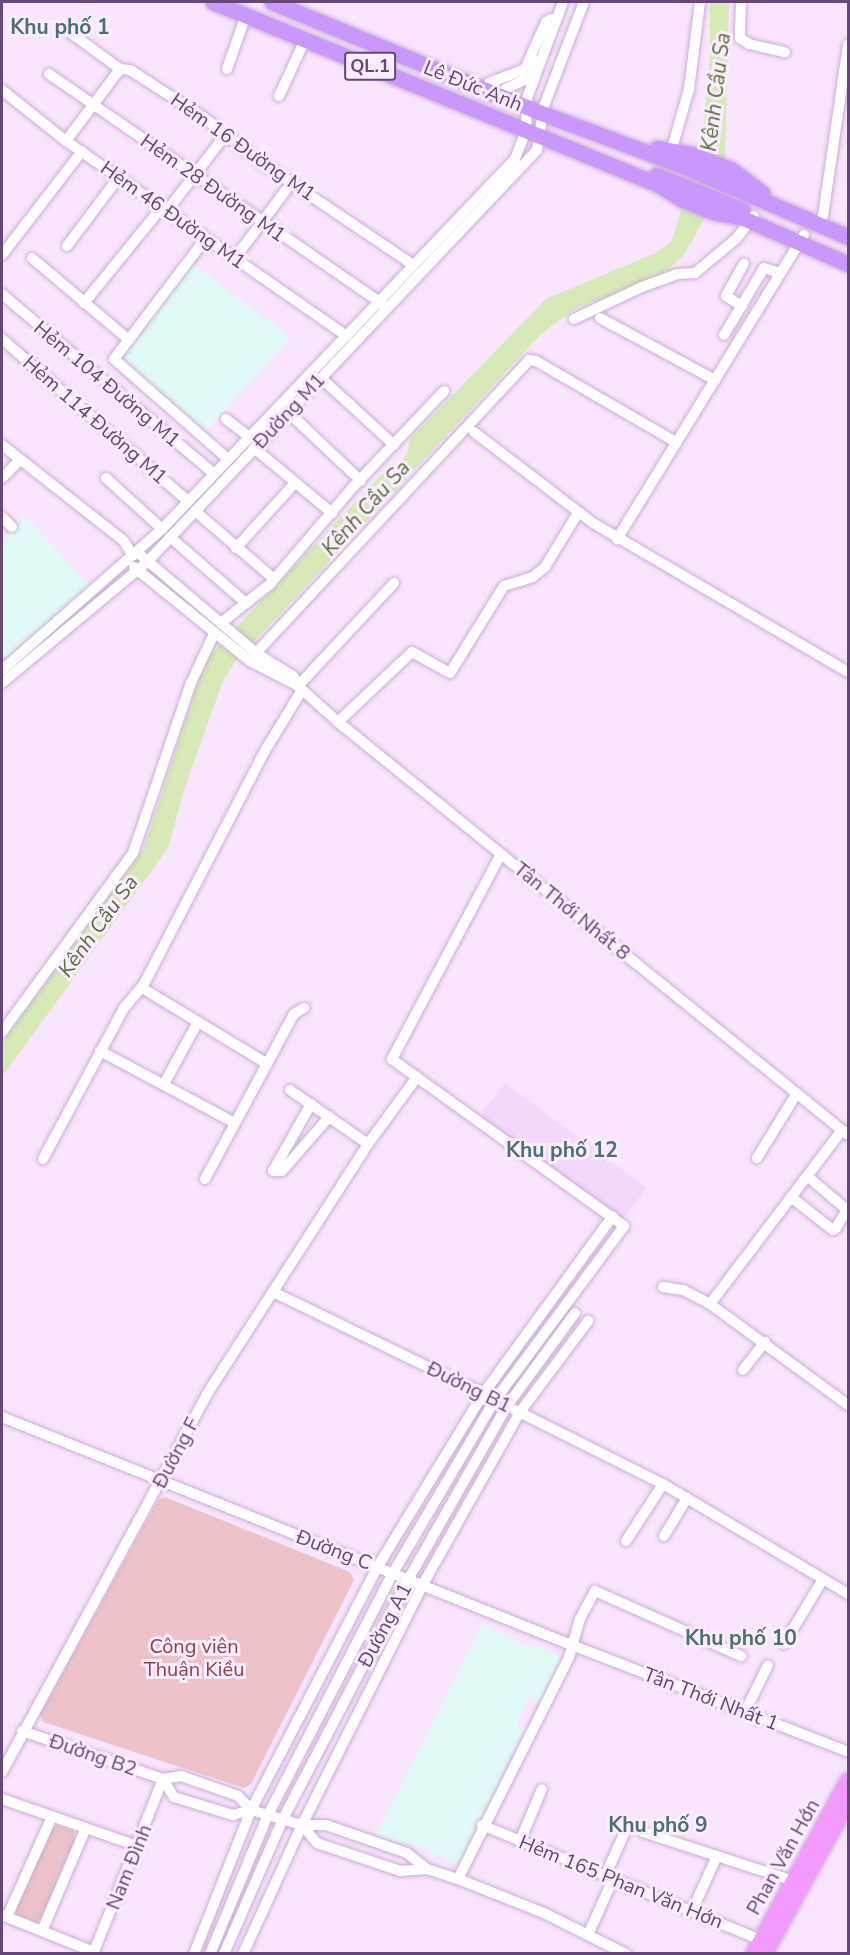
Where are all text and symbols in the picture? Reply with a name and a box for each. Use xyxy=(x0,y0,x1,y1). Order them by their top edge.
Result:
district label: Khu phố 1 xyxy=(10,14,110,40)
water label: Kênh Cầu Sa xyxy=(696,31,736,153)
road number: QL.1 xyxy=(343,51,397,81)
street label: Lê Đức Anh xyxy=(420,55,526,117)
street label: Hẻm 16 Đường M1 xyxy=(166,88,320,206)
street label: Hẻm 28 Đường M1 xyxy=(136,129,290,247)
street label: Hẻm 46 Đường M1 xyxy=(96,156,250,274)
street label: Hẻm 104 Đường M1 xyxy=(29,316,185,452)
street label: Hẻm 114 Đường M1 xyxy=(18,351,172,489)
street label: Đường M1 xyxy=(248,368,330,454)
water label: Kênh Cầu Sa xyxy=(317,455,415,561)
street label: Tân Thới Nhất 8 xyxy=(509,857,635,965)
water label: Kênh Cầu Sa xyxy=(53,870,143,982)
district label: Khu phố 12 xyxy=(506,1137,618,1163)
street label: Đường B1 xyxy=(423,1356,515,1418)
street label: Đường F xyxy=(147,1414,205,1492)
street label: Đường C xyxy=(293,1525,375,1575)
street label: Đường A1 xyxy=(353,1579,417,1671)
district label: Khu phố 10 xyxy=(685,1625,797,1651)
park label: Công viên Thuận Kiều xyxy=(144,1634,244,1681)
street label: Tân Thới Nhất 1 xyxy=(640,1662,782,1736)
street label: Đường B2 xyxy=(46,1729,140,1781)
street label: Phan Văn Hớn xyxy=(741,1795,825,1919)
district label: Khu phố 9 xyxy=(608,1812,708,1838)
street label: Nam Đình xyxy=(101,1821,157,1913)
street label: Hẻm 165 Phan Văn Hớn xyxy=(516,1830,726,1934)

